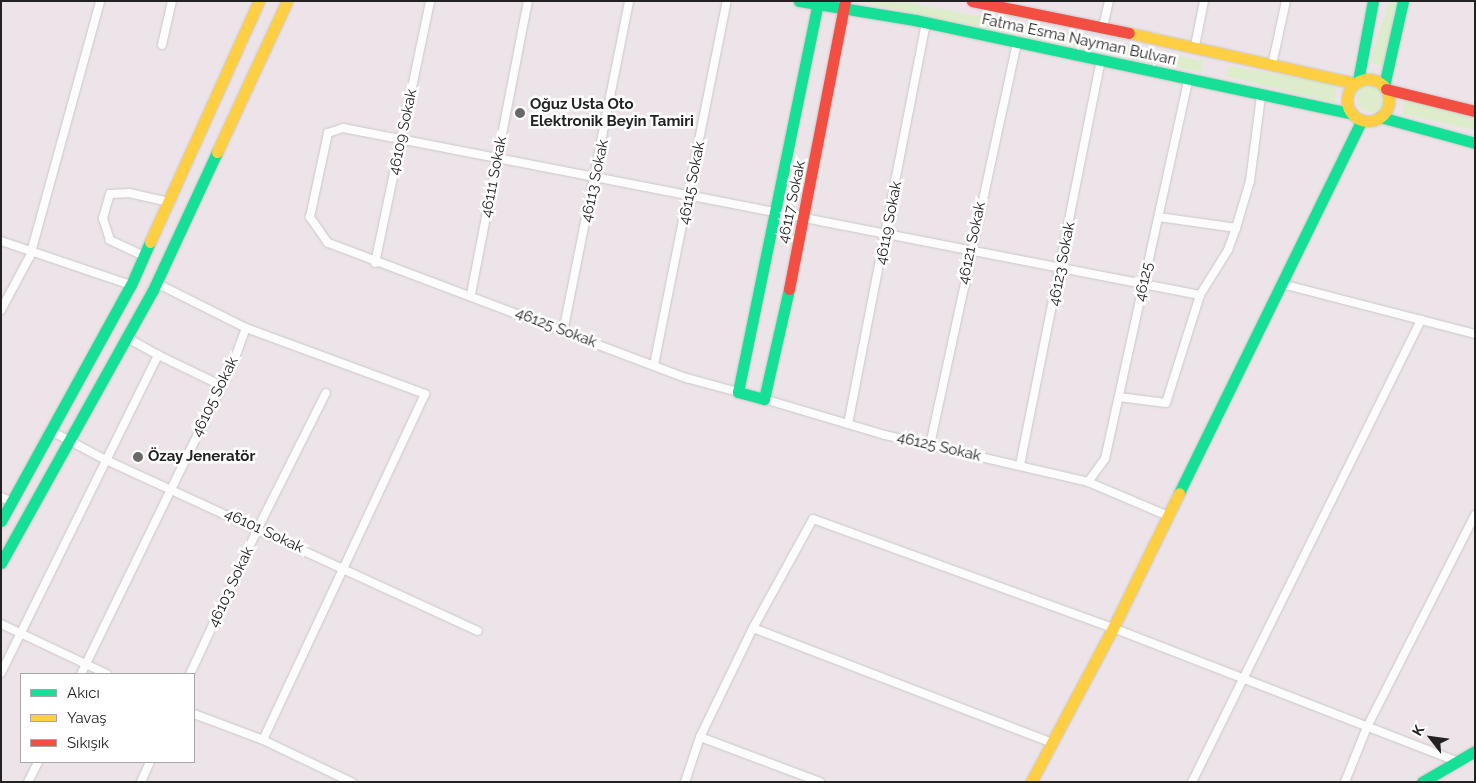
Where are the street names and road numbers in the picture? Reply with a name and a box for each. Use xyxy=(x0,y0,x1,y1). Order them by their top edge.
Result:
street label: Fatma Esma Nayman Bulvarı xyxy=(980,11,1178,69)
street label: 46109 Sokak xyxy=(385,87,421,177)
street label: 46111 Sokak xyxy=(477,135,511,219)
street label: 46113 Sokak xyxy=(577,138,613,224)
street label: 46115 Sokak xyxy=(675,140,709,226)
street label: 46117 Sokak xyxy=(774,159,810,245)
street label: 46119 Sokak xyxy=(872,180,906,266)
street label: 46121 Sokak xyxy=(954,200,990,286)
street label: 46123 Sokak xyxy=(1045,220,1079,308)
street label: 46125 xyxy=(1131,261,1157,303)
street label: 46125 Sokak xyxy=(513,304,599,352)
street label: 46105 Sokak xyxy=(188,354,242,440)
street label: 46125 Sokak xyxy=(895,429,983,465)
street label: 46101 Sokak xyxy=(222,505,306,557)
street label: 46103 Sokak xyxy=(205,544,257,630)

